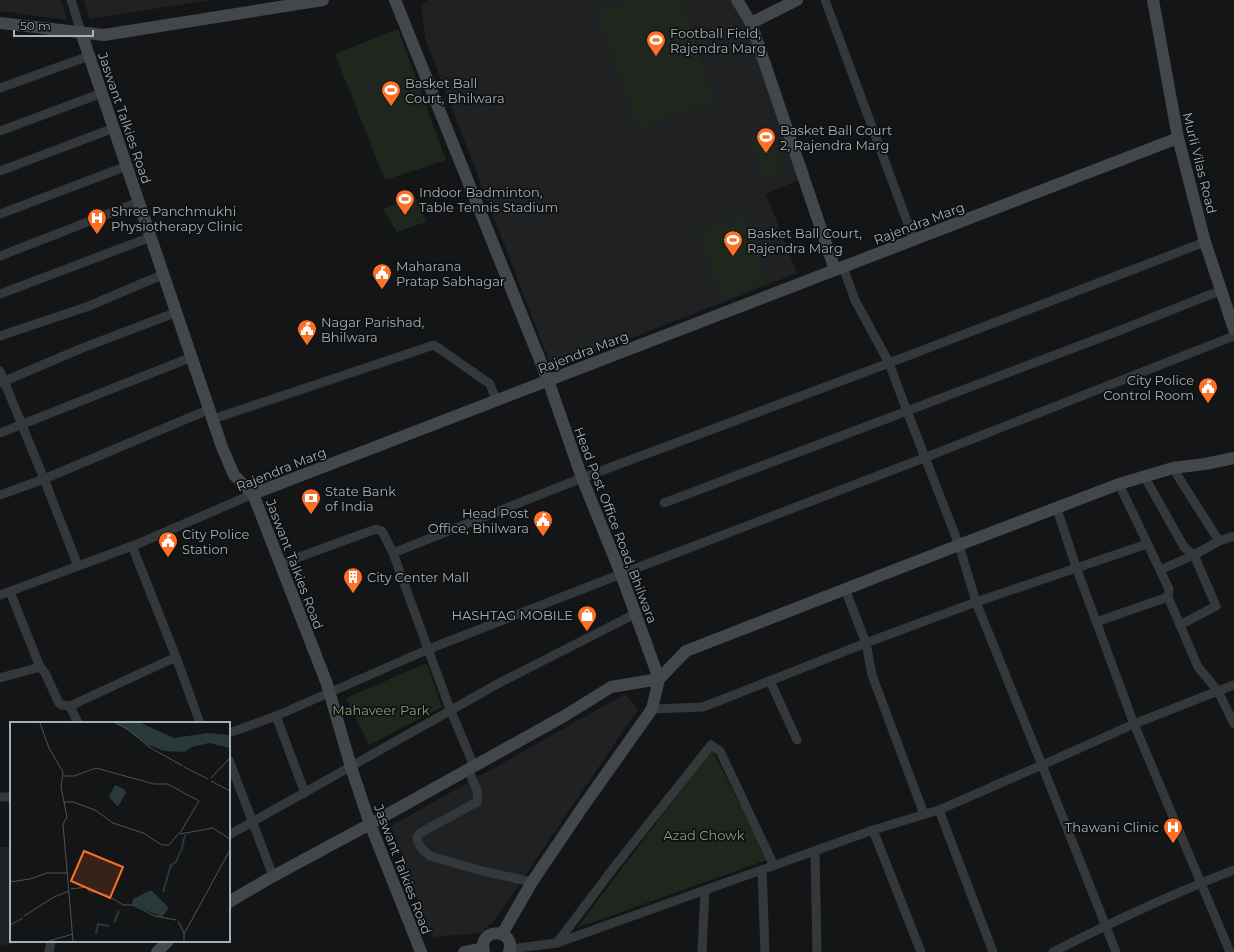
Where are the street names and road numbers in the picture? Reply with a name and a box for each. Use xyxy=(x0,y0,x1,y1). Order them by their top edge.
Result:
street label: Jaswant Talkies Road xyxy=(95,49,155,186)
street label: Murli Vilas Road xyxy=(1180,111,1220,215)
street label: Rajendra Marg xyxy=(871,198,967,248)
street label: Rajendra Marg xyxy=(535,327,631,377)
street label: Head Post Office Road, Bhilwara xyxy=(571,425,661,625)
street label: Rajendra Marg xyxy=(234,444,328,494)
street label: Jaswant Talkies Road xyxy=(262,496,327,631)
street label: Jaswant Talkies Road xyxy=(370,801,435,936)

